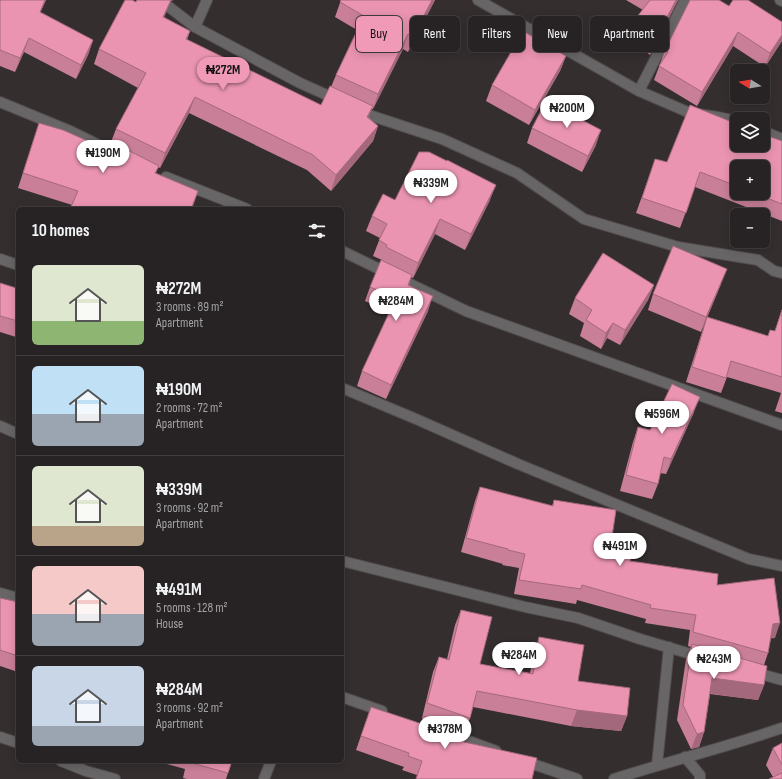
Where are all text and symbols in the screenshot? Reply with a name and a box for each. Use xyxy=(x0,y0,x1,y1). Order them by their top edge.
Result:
chip: Buy xyxy=(356,16,402,52)
chip: Rent xyxy=(410,16,460,52)
chip: Filters xyxy=(468,16,525,52)
chip: New xyxy=(533,16,582,52)
chip: Apartment xyxy=(590,16,669,52)
pin: ₦272M xyxy=(195,57,251,91)
text: ₦272M xyxy=(206,62,240,78)
north arrow xyxy=(730,64,770,104)
map controls xyxy=(730,64,770,248)
pin: ₦200M xyxy=(539,95,595,129)
text: ₦200M xyxy=(549,100,585,116)
button: layers xyxy=(730,112,770,152)
pin: ₦190M xyxy=(75,140,131,174)
text: ₦190M xyxy=(85,145,121,161)
button: + xyxy=(730,160,770,200)
pin: ₦339M xyxy=(403,170,459,204)
text: ₦339M xyxy=(413,175,449,191)
button: − xyxy=(730,208,770,248)
icon: filters xyxy=(306,220,328,242)
text: 10 homes xyxy=(32,221,89,241)
text: ₦272M xyxy=(156,279,201,299)
icon: home xyxy=(64,281,112,329)
pin: ₦284M xyxy=(368,288,424,322)
text: ₦284M xyxy=(378,293,414,309)
text: 3 rooms · 89 m² xyxy=(156,299,223,315)
text: Apartment xyxy=(156,315,203,331)
text: ₦190M xyxy=(156,380,202,400)
icon: home xyxy=(64,382,112,430)
text: 2 rooms · 72 m² xyxy=(156,400,222,416)
pin: ₦596M xyxy=(634,401,690,435)
text: ₦596M xyxy=(644,406,680,422)
text: Apartment xyxy=(156,416,203,432)
text: ₦339M xyxy=(156,480,202,500)
icon: home xyxy=(64,482,112,530)
text: 3 rooms · 92 m² xyxy=(156,500,223,516)
text: Apartment xyxy=(156,516,203,532)
pin: ₦491M xyxy=(592,533,648,567)
text: ₦491M xyxy=(603,538,637,554)
text: ₦491M xyxy=(156,580,202,600)
icon: home xyxy=(64,582,112,630)
text: 5 rooms · 128 m² xyxy=(156,600,228,616)
text: House xyxy=(156,616,183,632)
pin: ₦284M xyxy=(491,642,547,676)
pin: ₦243M xyxy=(686,646,742,680)
text: ₦284M xyxy=(501,647,537,663)
text: ₦243M xyxy=(696,651,732,667)
text: ₦284M xyxy=(156,680,203,700)
icon: home xyxy=(64,682,112,730)
text: 3 rooms · 92 m² xyxy=(156,700,223,716)
text: Apartment xyxy=(156,716,203,732)
pin: ₦378M xyxy=(417,716,473,750)
text: ₦378M xyxy=(427,721,463,737)

